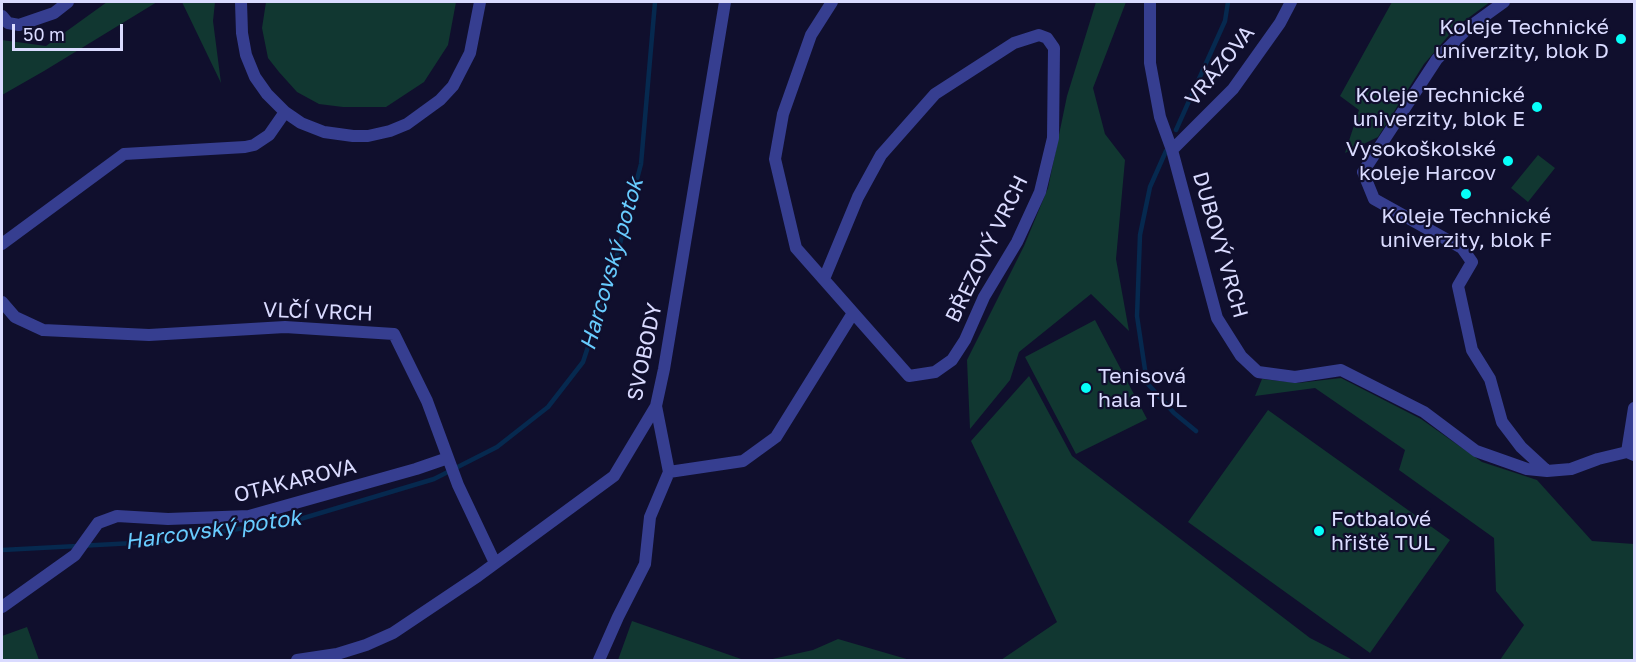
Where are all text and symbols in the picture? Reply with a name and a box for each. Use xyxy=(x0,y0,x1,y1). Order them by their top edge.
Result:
scale bar xyxy=(15,12,126,50)
place label: Koleje Technické univerzity, blok D xyxy=(1435,14,1609,64)
street label: VRÁZOVA xyxy=(1180,21,1260,111)
text: 50 m xyxy=(23,23,65,45)
marker: Koleje Technické univerzity, blok D xyxy=(1614,32,1628,46)
place label: Koleje Technické univerzity, blok E xyxy=(1353,82,1525,132)
marker: Koleje Technické univerzity, blok E xyxy=(1530,100,1544,114)
place label: Vysokoškolské koleje Harcov xyxy=(1346,136,1496,186)
marker: Vysokoškolské koleje Harcov xyxy=(1501,154,1515,168)
street label: DUBOVÝ VRCH xyxy=(1187,169,1253,321)
street label: BŘEZOVÝ VRCH xyxy=(941,171,1033,327)
water label: Harcovský potok xyxy=(575,175,649,353)
marker: Koleje Technické univerzity, blok F xyxy=(1459,187,1473,201)
place label: Koleje Technické univerzity, blok F xyxy=(1380,203,1552,253)
street label: VLČÍ VRCH xyxy=(263,297,373,327)
street label: SVOBODY xyxy=(622,301,668,403)
place label: Tenisová hala TUL xyxy=(1098,363,1187,413)
marker: Tenisová hala TUL xyxy=(1079,381,1093,395)
street label: OTAKAROVA xyxy=(231,454,359,508)
water label: Harcovský potok xyxy=(123,505,303,555)
place label: Fotbalové hřiště TUL xyxy=(1331,506,1435,556)
marker: Fotbalové hřiště TUL xyxy=(1312,524,1326,538)

